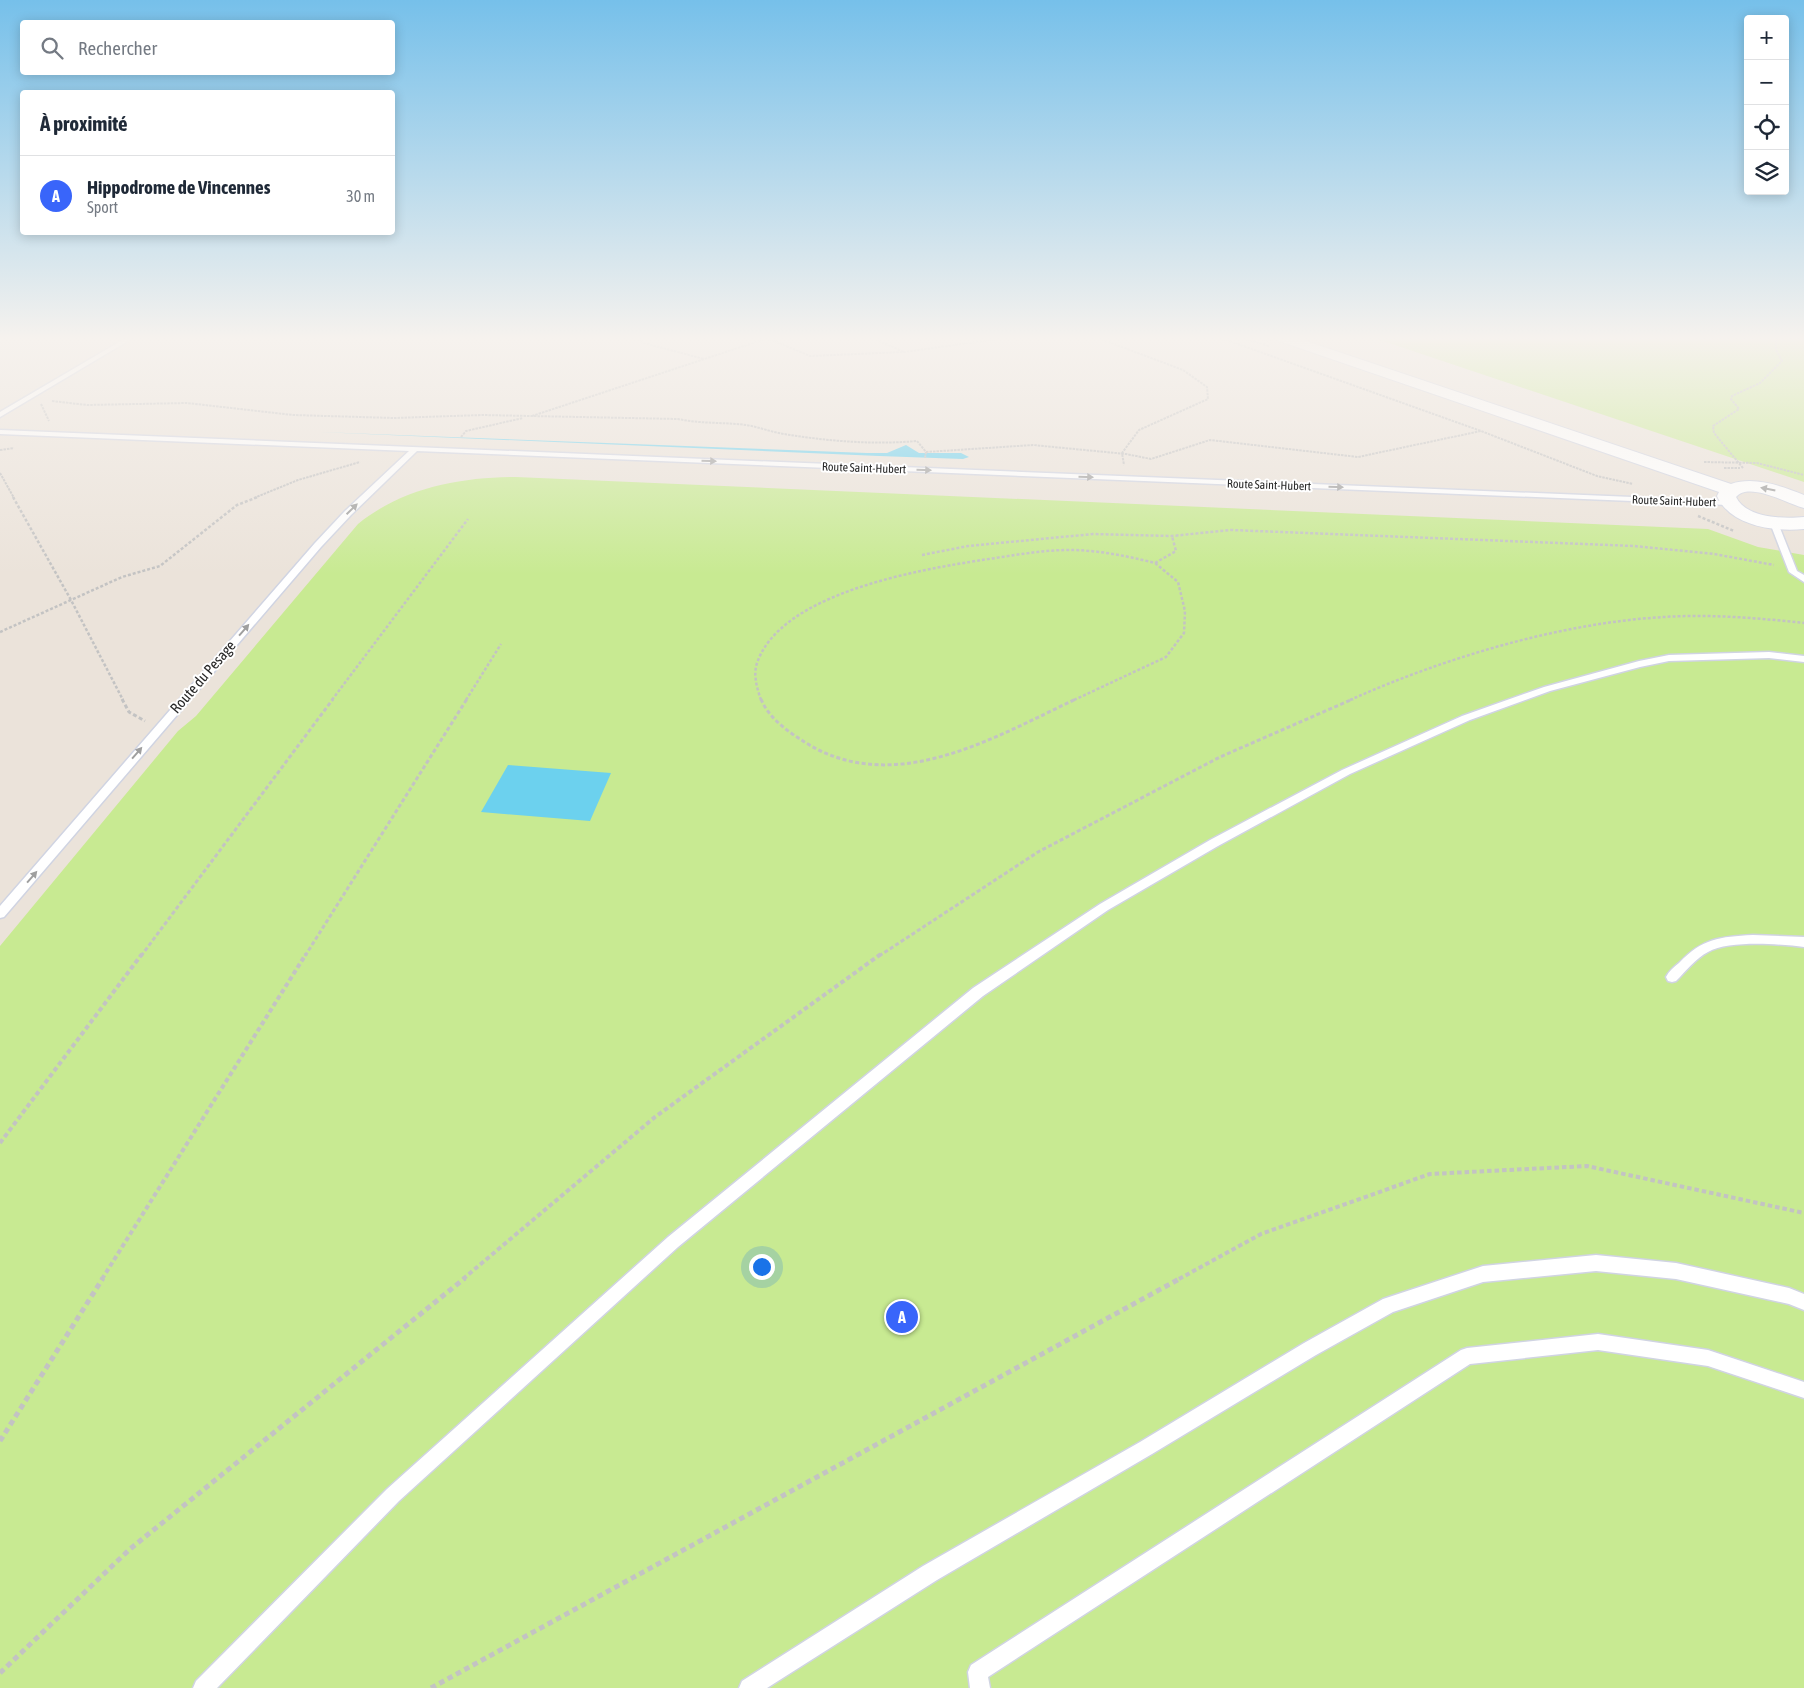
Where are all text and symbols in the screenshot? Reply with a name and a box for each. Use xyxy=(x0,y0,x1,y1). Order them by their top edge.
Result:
map controls xyxy=(1744,15,1789,195)
button: + xyxy=(1744,15,1789,60)
search box xyxy=(20,20,395,75)
icon: search xyxy=(38,34,66,62)
text: Rechercher xyxy=(78,37,157,59)
button: − xyxy=(1744,60,1789,105)
button: locate xyxy=(1744,105,1789,150)
text: À proximité xyxy=(40,111,128,135)
button: layers xyxy=(1744,150,1789,195)
text: Hippodrome de Vincennes xyxy=(87,176,270,198)
text: A xyxy=(52,187,60,205)
text: 30 m xyxy=(346,187,375,205)
text: Sport xyxy=(87,198,118,216)
one-way arrow xyxy=(701,458,717,466)
street label: Route Saint-Hubert xyxy=(822,460,907,476)
one-way arrow xyxy=(916,467,932,475)
one-way arrow xyxy=(1078,473,1094,481)
street label: Route Saint-Hubert xyxy=(1227,477,1312,493)
one-way arrow xyxy=(1328,484,1344,492)
one-way arrow xyxy=(1760,485,1776,493)
street label: Route Saint-Hubert xyxy=(1632,493,1717,509)
one-way arrow xyxy=(346,503,358,515)
one-way arrow xyxy=(238,624,249,637)
street label: Route du Pesage xyxy=(167,637,239,716)
one-way arrow xyxy=(132,747,143,760)
one-way arrow xyxy=(26,870,37,883)
your location xyxy=(749,1254,775,1280)
pin: A xyxy=(886,1298,918,1336)

